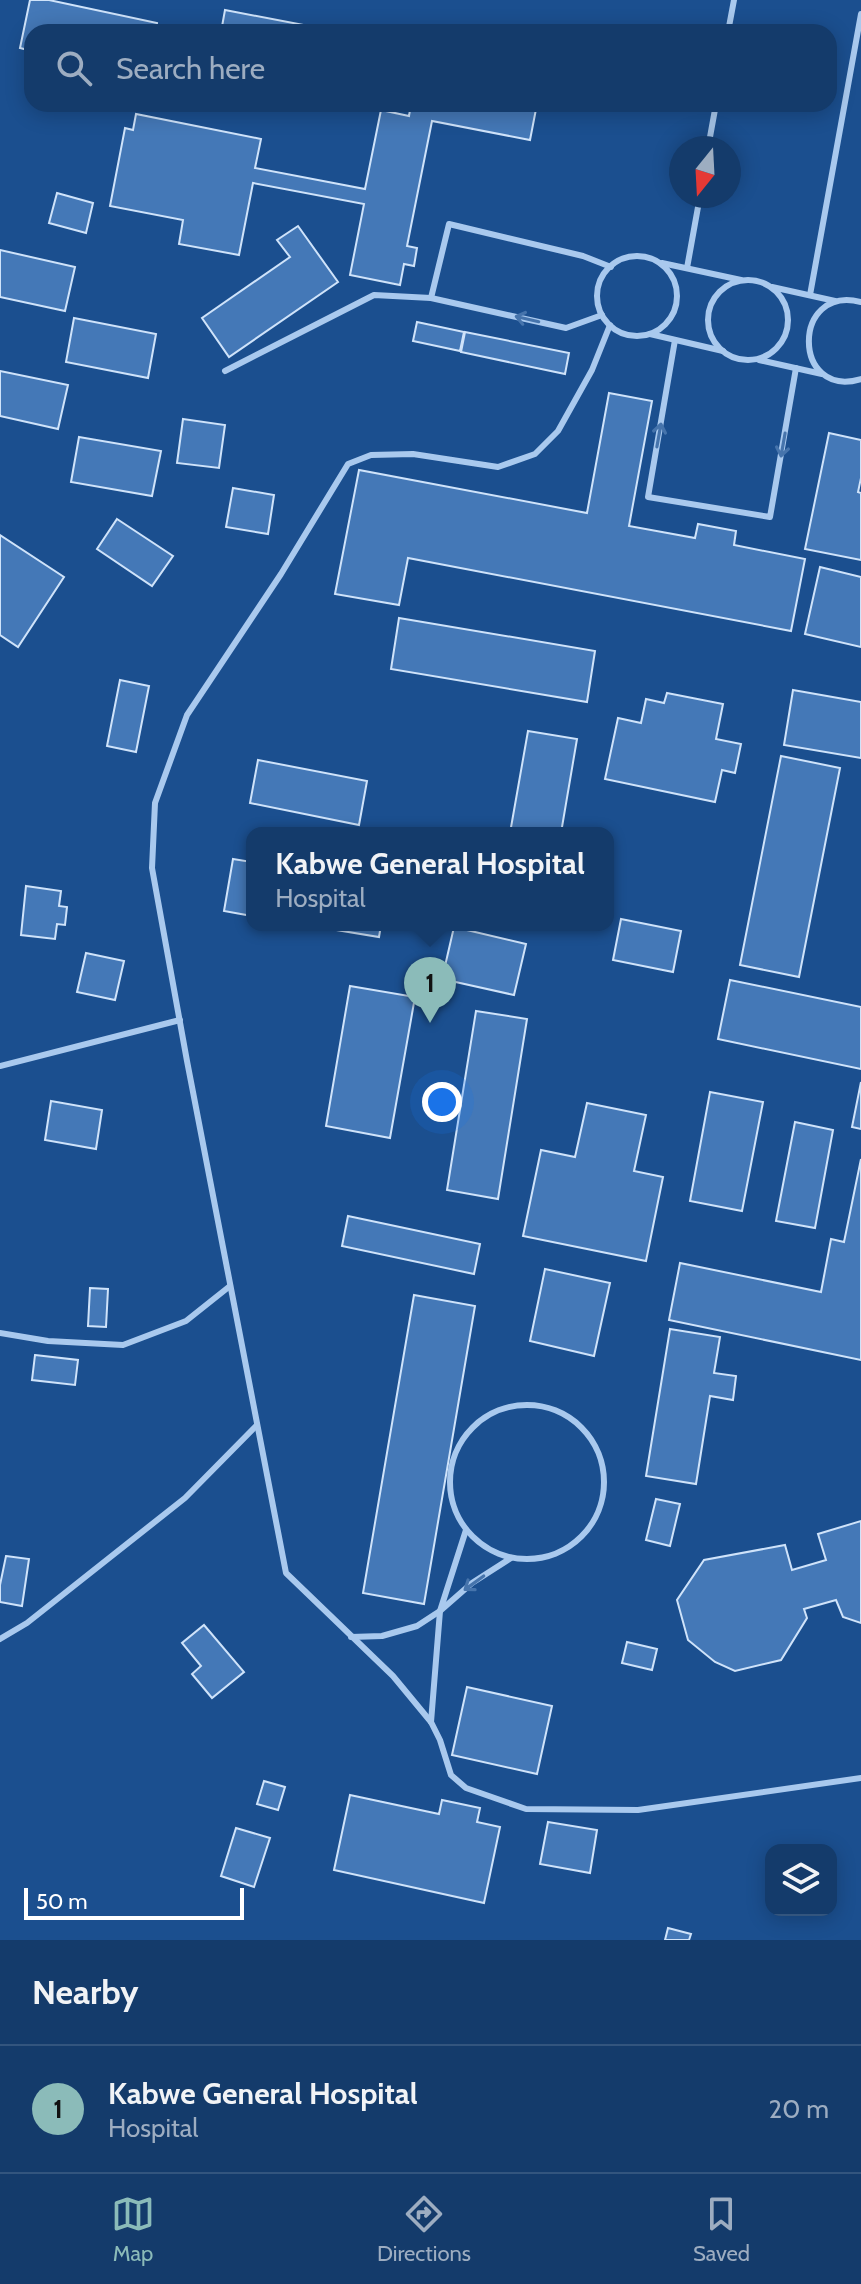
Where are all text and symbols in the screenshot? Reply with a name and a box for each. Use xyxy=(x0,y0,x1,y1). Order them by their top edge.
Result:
search box xyxy=(24,24,837,112)
icon: search xyxy=(52,46,96,90)
text: Search here xyxy=(116,50,265,87)
north arrow xyxy=(669,136,741,208)
one-way arrow xyxy=(515,311,540,326)
one-way arrow xyxy=(652,423,667,449)
one-way arrow xyxy=(774,432,789,457)
popup xyxy=(246,827,614,931)
text: Kabwe General Hospital xyxy=(275,845,585,882)
text: Hospital xyxy=(275,882,366,914)
pin: 1 xyxy=(404,957,456,1023)
your location xyxy=(422,1082,462,1122)
one-way arrow xyxy=(464,1574,486,1591)
map controls xyxy=(765,1844,837,1916)
button: layers xyxy=(765,1844,837,1916)
scale bar xyxy=(24,1884,244,1920)
text: 50 m xyxy=(36,1888,88,1915)
text: Nearby xyxy=(32,1971,139,2013)
text: Kabwe General Hospital xyxy=(108,2075,418,2112)
text: 1 xyxy=(53,2093,63,2125)
text: 20 m xyxy=(769,2093,829,2125)
text: Hospital xyxy=(108,2112,198,2144)
tab: Map xyxy=(111,2192,155,2267)
tab: Directions xyxy=(377,2192,471,2267)
tab: Saved xyxy=(693,2192,750,2267)

